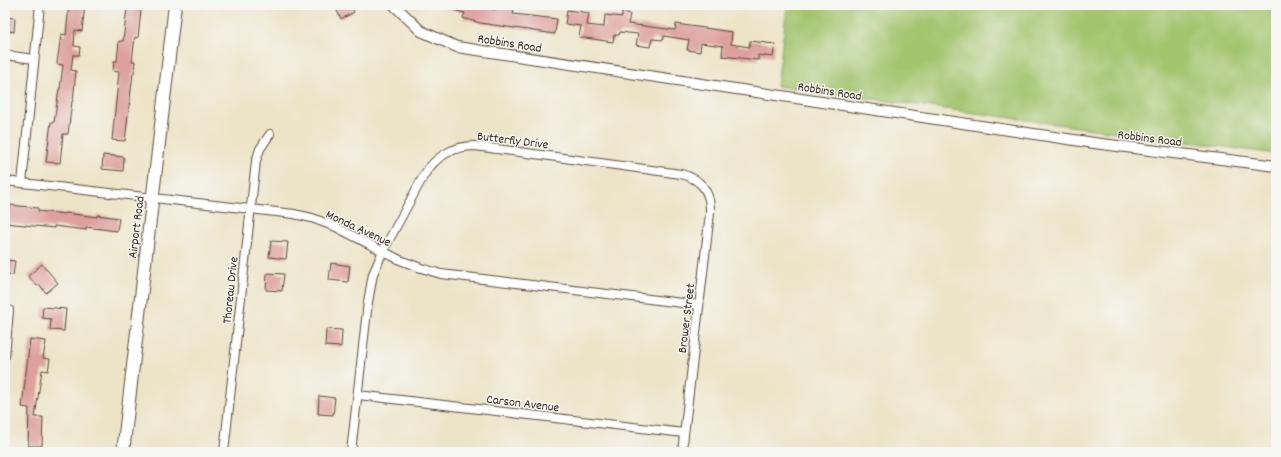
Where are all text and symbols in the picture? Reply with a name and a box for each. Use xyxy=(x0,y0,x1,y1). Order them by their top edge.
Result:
street label: Robbins Road xyxy=(476,30,543,59)
street label: Robbins Road xyxy=(796,78,863,107)
street label: Robbins Road xyxy=(1117,126,1183,153)
street label: Butterfly Drive xyxy=(476,128,550,155)
street label: Airport Road xyxy=(124,195,151,260)
street label: Monda Avenue xyxy=(322,206,394,253)
street label: Thoreau Drive xyxy=(219,256,244,325)
street label: Brower Street xyxy=(674,282,701,354)
street label: Carson Avenue xyxy=(485,391,560,418)

